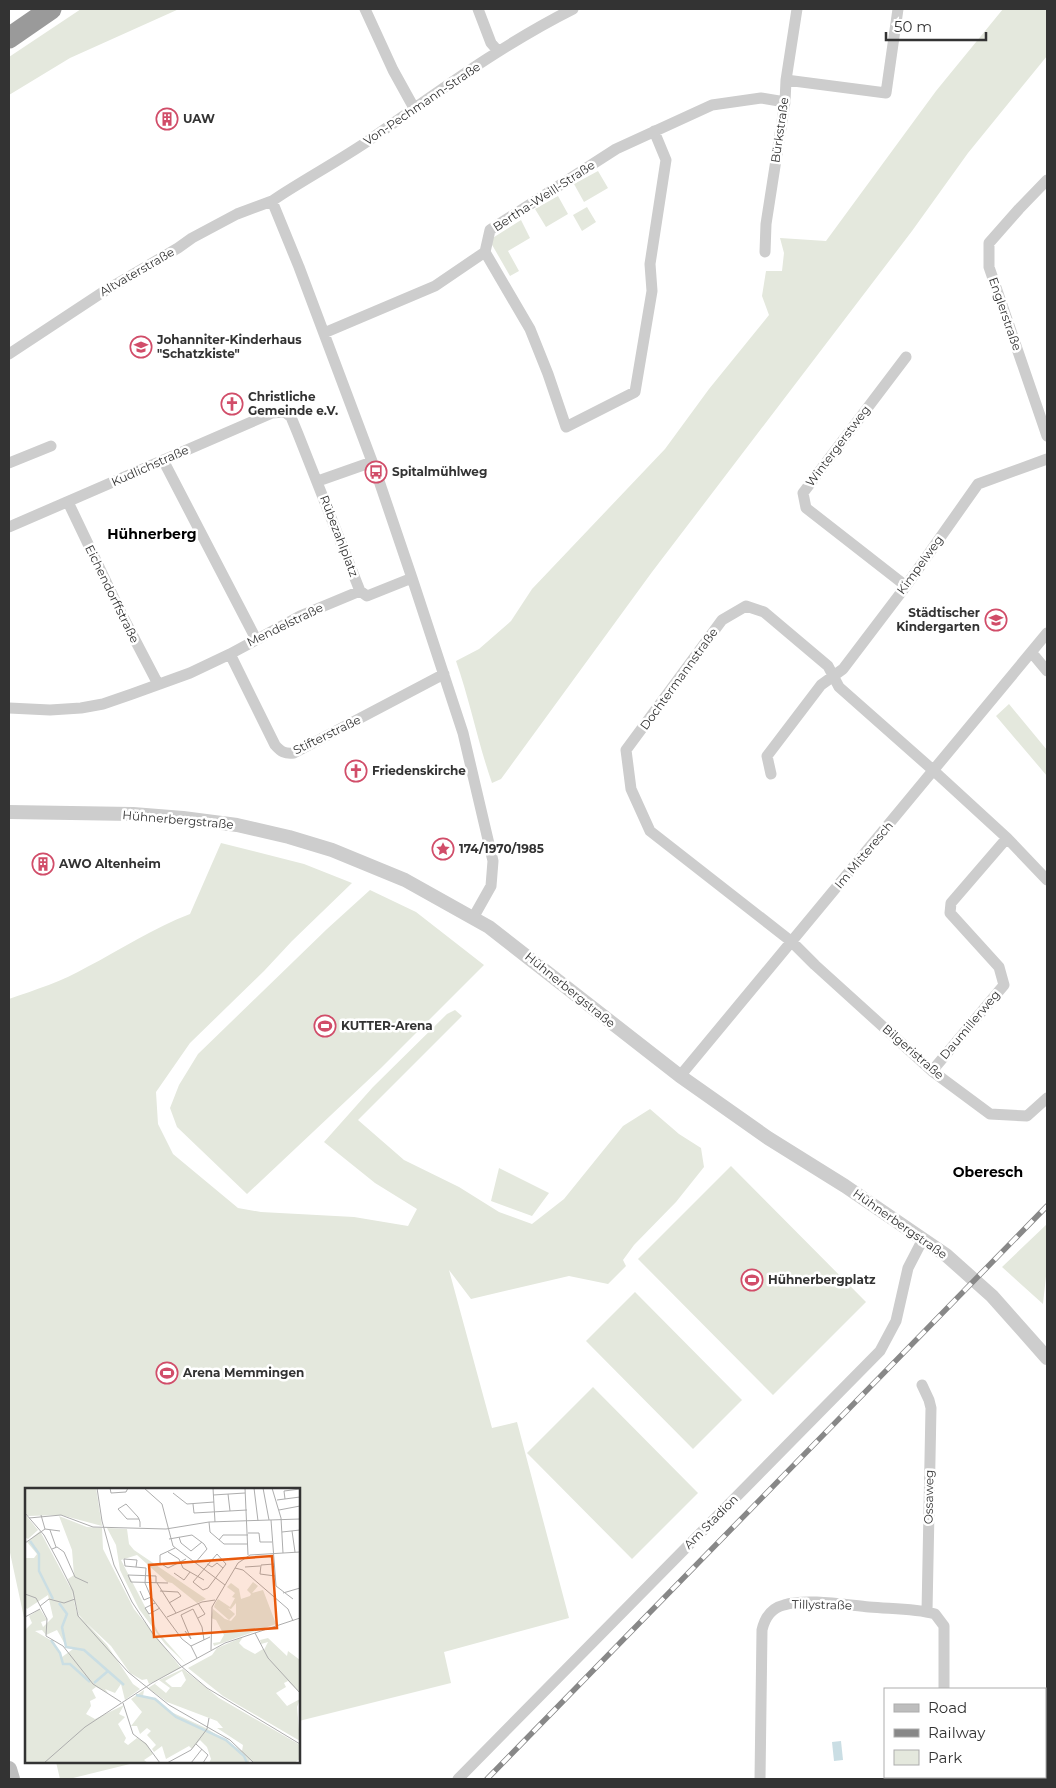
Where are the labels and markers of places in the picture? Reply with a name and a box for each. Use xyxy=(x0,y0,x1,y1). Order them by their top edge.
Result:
building icon: UAW xyxy=(155,107,179,131)
place label: UAW xyxy=(183,111,215,126)
place label: Johanniter-Kinderhaus "Schatzkiste" xyxy=(156,332,302,361)
school or university icon: Johanniter-Kinderhaus "Schatzkiste" xyxy=(129,335,153,359)
place label: Christliche Gemeinde e.V. xyxy=(248,389,338,418)
church icon: Christliche Gemeinde e.V. xyxy=(220,392,244,416)
bus stop icon: Spitalmühlweg xyxy=(364,460,388,484)
place label: Spitalmühlweg xyxy=(392,464,487,479)
place label: Städtischer Kindergarten xyxy=(896,605,980,634)
school or university icon: Städtischer Kindergarten xyxy=(984,608,1008,632)
church icon: Friedenskirche xyxy=(344,759,368,783)
place label: Friedenskirche xyxy=(372,763,466,778)
place icon: 174/1970/1985 xyxy=(431,837,455,861)
place label: 174/1970/1985 xyxy=(459,841,544,856)
building icon: AWO Altenheim xyxy=(31,852,55,876)
place label: AWO Altenheim xyxy=(58,856,161,871)
sports icon: KUTTER-Arena xyxy=(313,1014,337,1038)
place label: KUTTER-Arena xyxy=(341,1018,433,1033)
sports icon: Hühnerbergplatz xyxy=(740,1268,764,1292)
place label: Hühnerbergplatz xyxy=(768,1272,876,1287)
sports icon: Arena Memmingen xyxy=(155,1361,179,1385)
place label: Arena Memmingen xyxy=(182,1365,304,1380)

